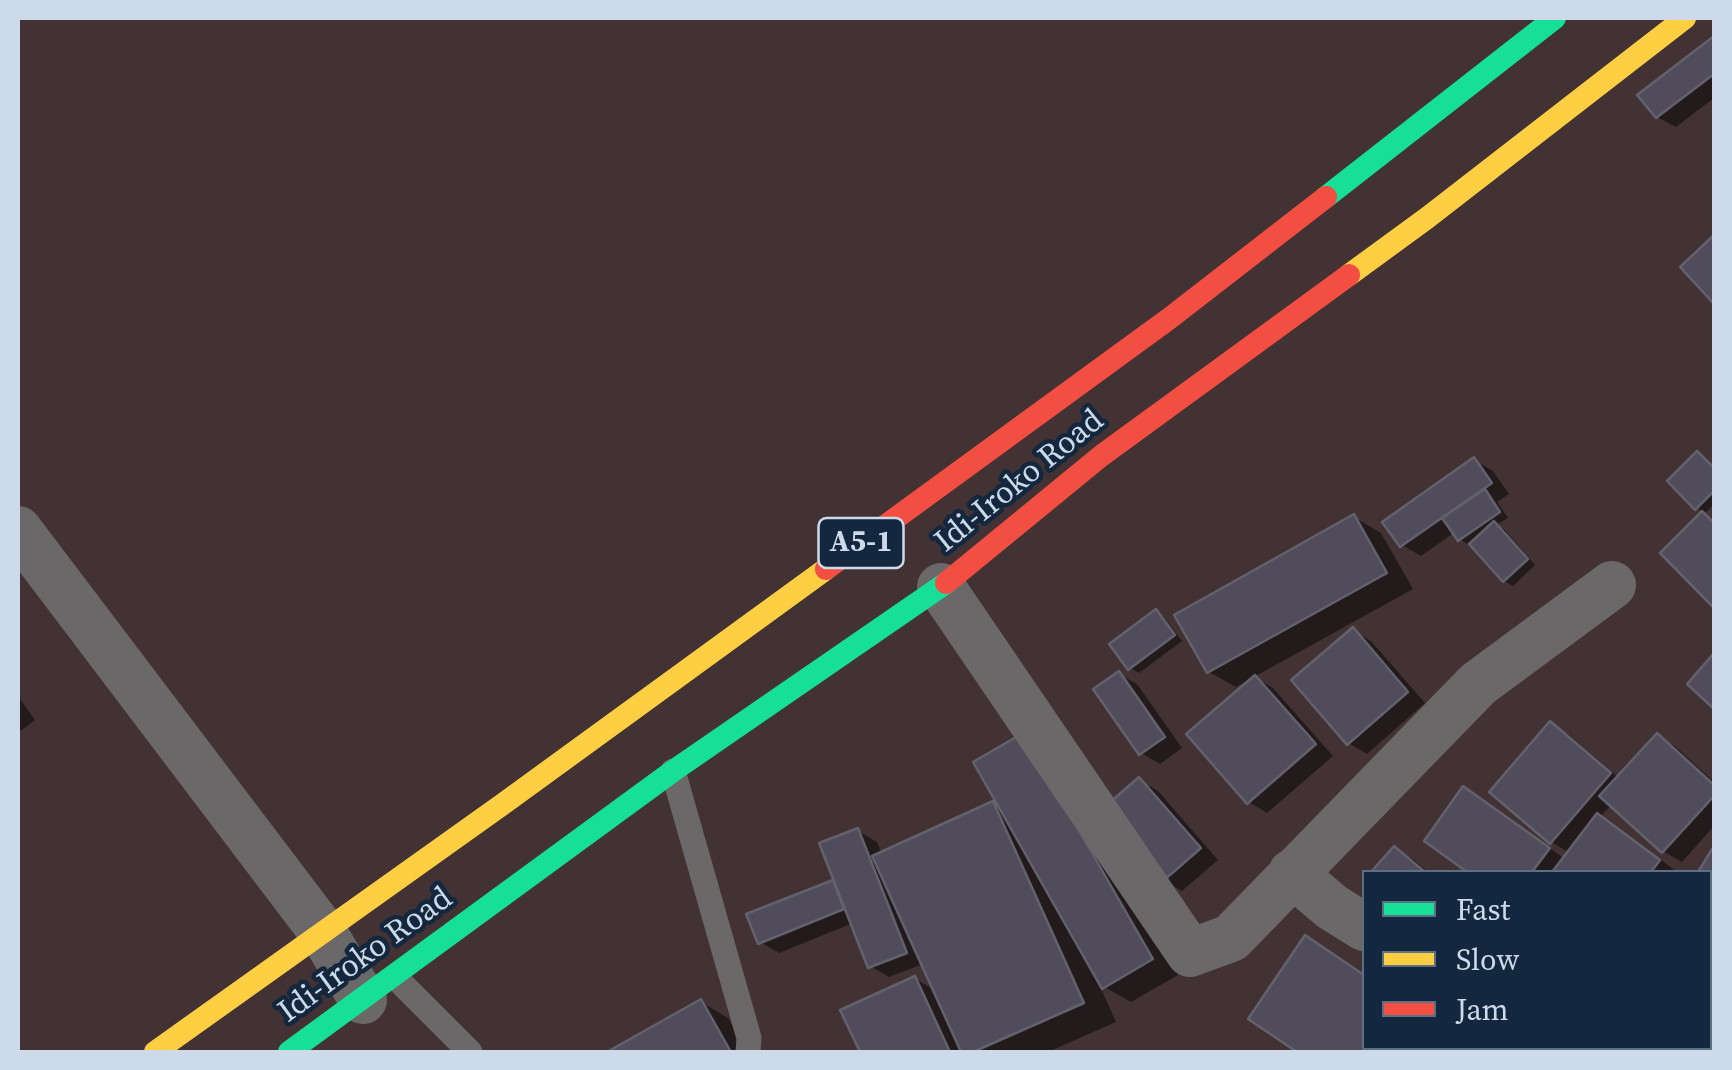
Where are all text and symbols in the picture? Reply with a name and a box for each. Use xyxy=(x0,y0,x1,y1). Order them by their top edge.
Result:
street label: Idi-Iroko Road xyxy=(928,402,1112,562)
road number: A5-1 xyxy=(818,518,904,568)
legend xyxy=(1362,870,1712,1050)
street label: Idi-Iroko Road xyxy=(272,880,460,1032)
text: Fast xyxy=(1456,889,1510,930)
text: Slow xyxy=(1456,939,1519,980)
text: Jam xyxy=(1456,989,1509,1030)

